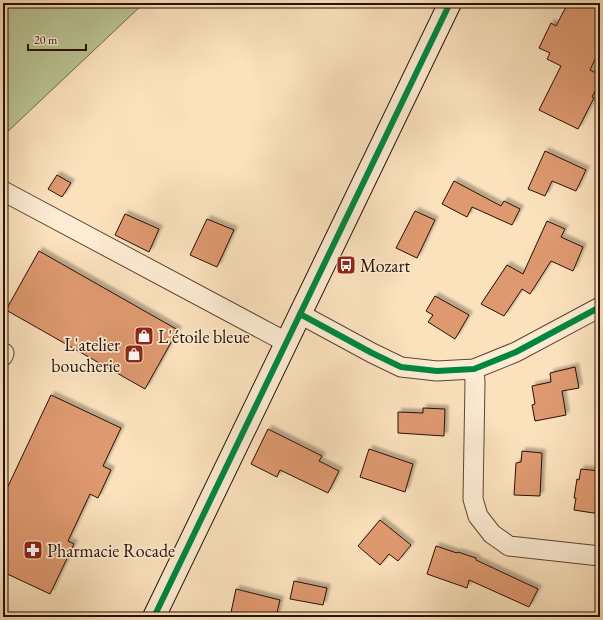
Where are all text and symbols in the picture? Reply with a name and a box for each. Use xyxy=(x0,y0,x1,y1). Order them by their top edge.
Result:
scale bar xyxy=(28,26,86,52)
text: 20 m xyxy=(34,32,58,48)
bus stop icon: Mozart xyxy=(335,254,357,276)
place label: Mozart xyxy=(360,254,410,277)
shop icon: L'étoile bleue xyxy=(133,325,155,347)
place label: L'étoile bleue xyxy=(158,325,250,348)
place label: L'atelier boucherie xyxy=(51,333,120,377)
shop icon: L'atelier boucherie xyxy=(123,343,145,365)
pharmacy icon: Pharmacie Rocade xyxy=(22,539,44,561)
place label: Pharmacie Rocade xyxy=(47,539,175,562)

